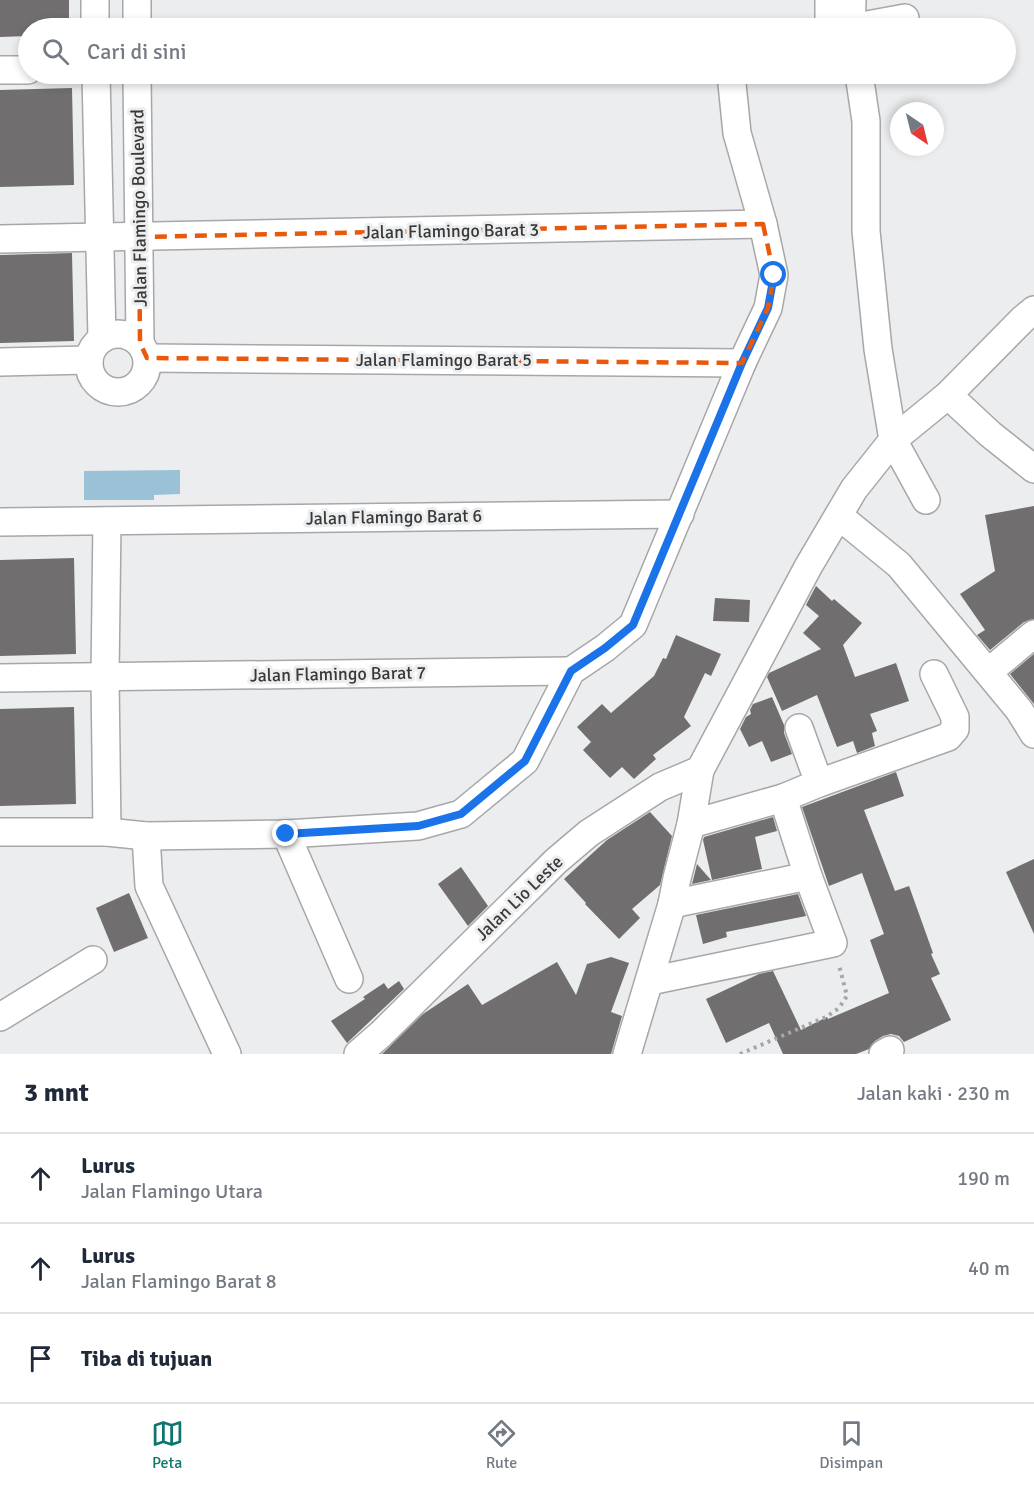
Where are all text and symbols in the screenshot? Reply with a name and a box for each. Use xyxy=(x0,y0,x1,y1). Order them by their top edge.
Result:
search box xyxy=(18,18,1016,84)
icon: search xyxy=(39,35,72,68)
text: Cari di sini xyxy=(87,38,187,65)
north arrow xyxy=(890,102,944,156)
street label: Jalan Flamingo Boulevard xyxy=(126,109,152,307)
street label: Jalan Flamingo Barat 3 xyxy=(363,218,539,244)
route start xyxy=(760,261,786,287)
street label: Jalan Flamingo Barat 5 xyxy=(356,349,532,371)
street label: Jalan Flamingo Barat 6 xyxy=(306,504,482,530)
street label: Jalan Flamingo Barat 7 xyxy=(250,661,426,687)
route end xyxy=(272,820,298,846)
street label: Jalan Lio Leste xyxy=(471,851,567,945)
text: 3 mnt xyxy=(24,1077,89,1109)
text: Jalan kaki · 230 m xyxy=(857,1081,1010,1106)
text: Lurus xyxy=(81,1152,135,1179)
icon: ahead xyxy=(24,1162,57,1195)
text: 190 m xyxy=(957,1166,1010,1191)
text: Jalan Flamingo Utara xyxy=(81,1179,263,1204)
text: Lurus xyxy=(81,1242,135,1269)
icon: ahead xyxy=(24,1252,57,1285)
text: 40 m xyxy=(968,1256,1010,1281)
text: Jalan Flamingo Barat 8 xyxy=(81,1269,277,1294)
icon: arrive xyxy=(24,1342,57,1375)
text: Tiba di tujuan xyxy=(81,1345,212,1372)
tab: Peta xyxy=(151,1417,184,1473)
tab: Rute xyxy=(485,1417,518,1473)
tab: Disimpan xyxy=(819,1417,883,1473)

